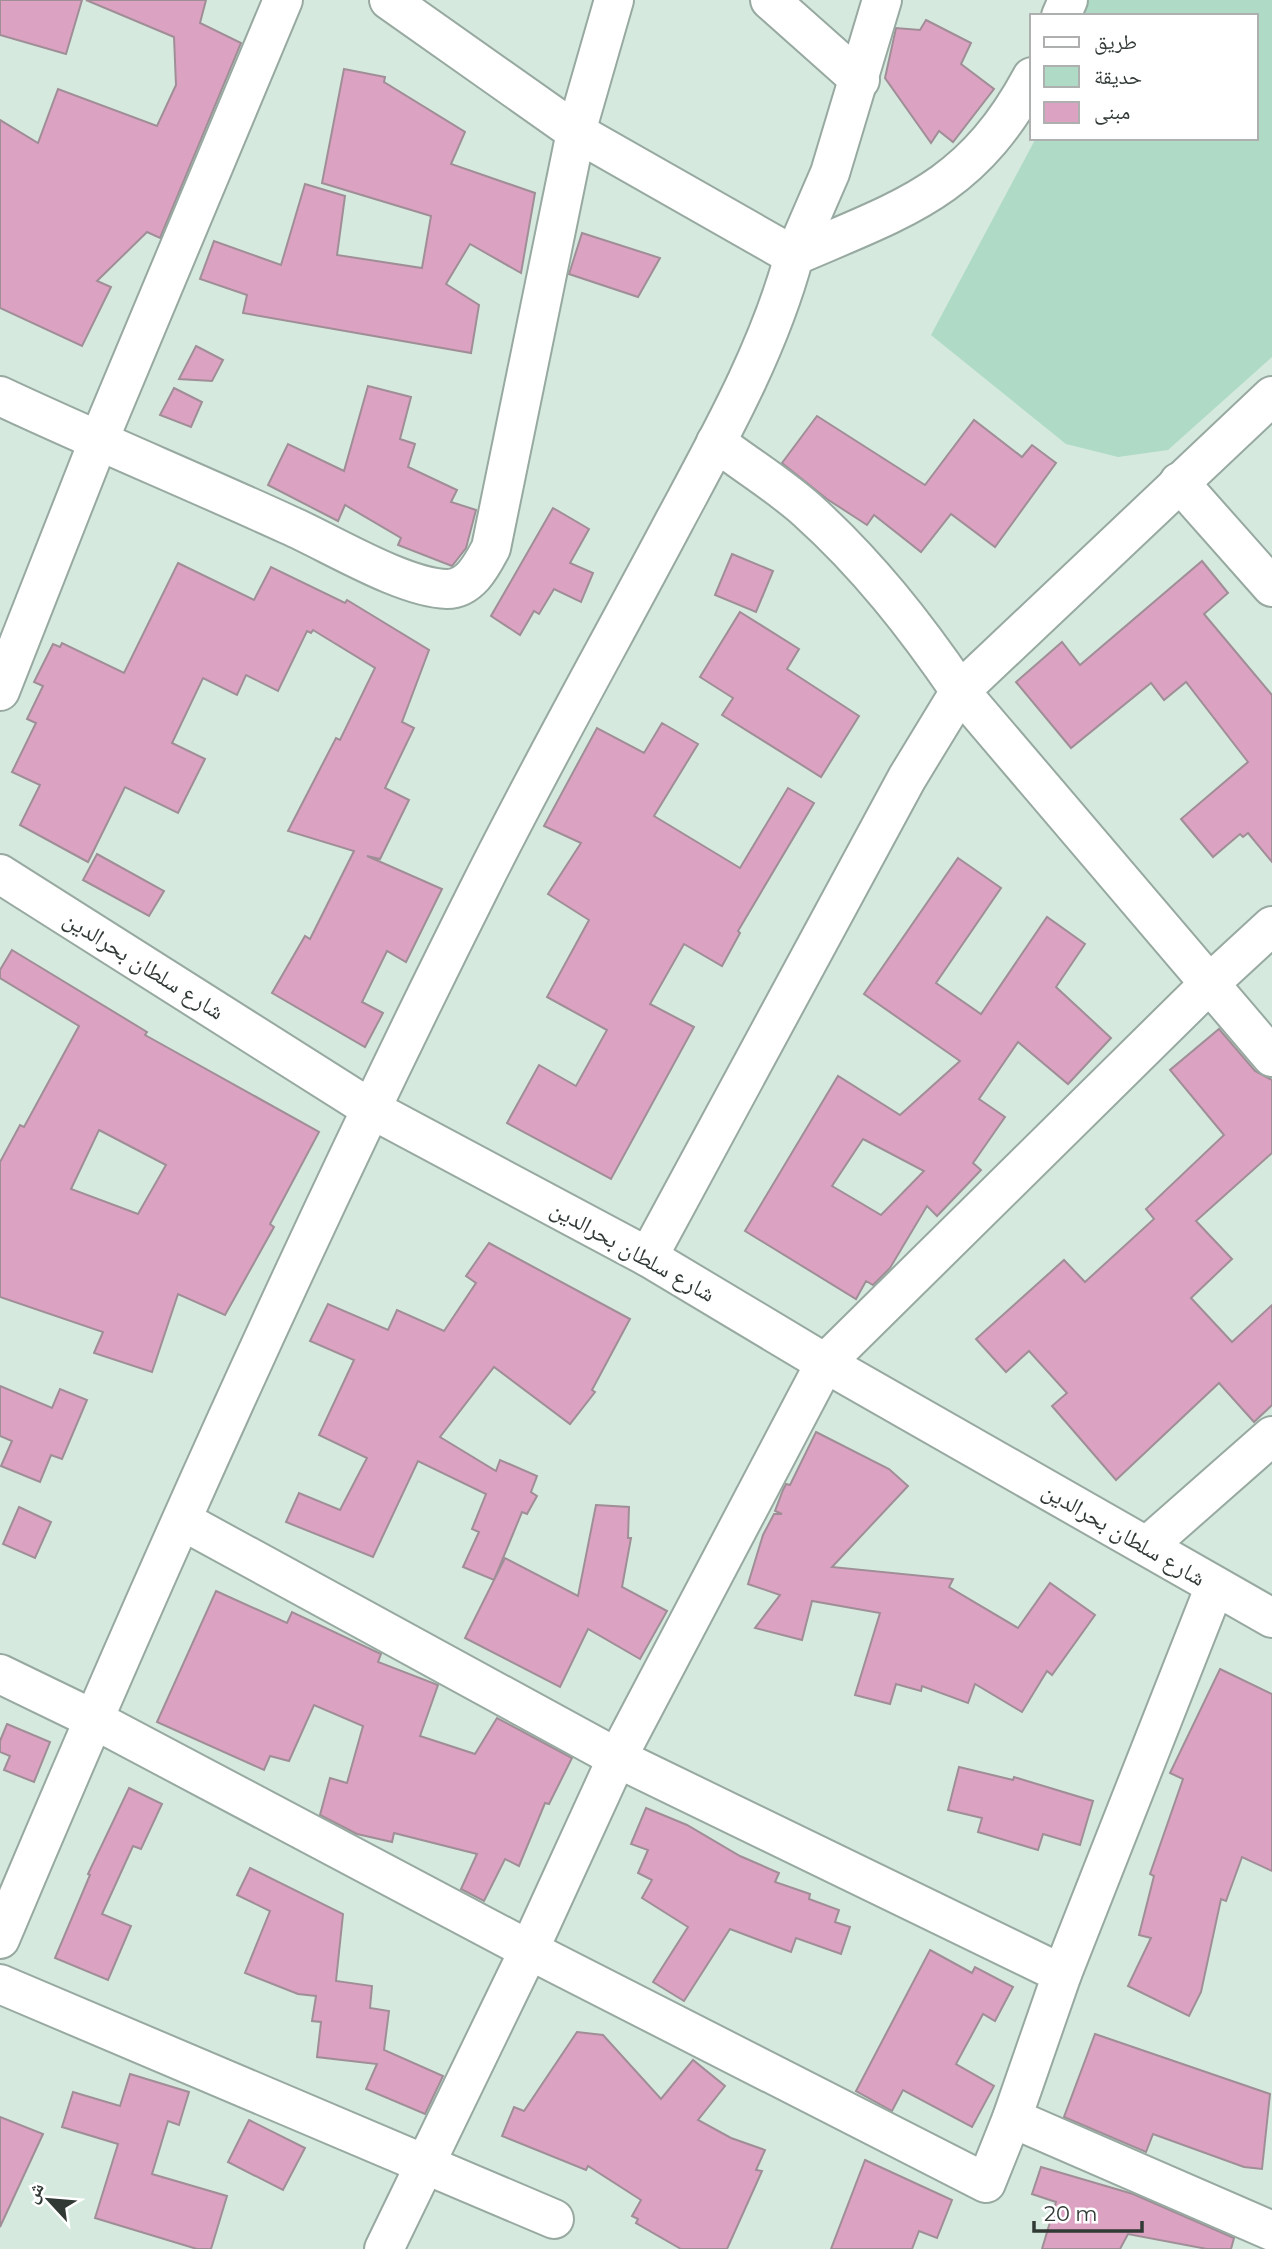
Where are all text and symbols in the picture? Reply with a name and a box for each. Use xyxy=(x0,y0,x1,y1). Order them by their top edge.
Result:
legend xyxy=(1030,14,1258,140)
text: طريق xyxy=(1094,29,1137,55)
text: حديقة xyxy=(1094,64,1142,89)
text: مبنى xyxy=(1094,99,1130,125)
street label: شارع سلطان بحرالدين xyxy=(58,904,229,1026)
street label: شارع سلطان بحرالدين xyxy=(545,1194,720,1309)
street label: شارع سلطان بحرالدين xyxy=(1037,1476,1211,1593)
north arrow xyxy=(14,2165,84,2235)
text: ش xyxy=(19,2179,49,2207)
scale bar xyxy=(1034,2190,1142,2234)
text: 20 m xyxy=(1044,2201,1098,2226)

